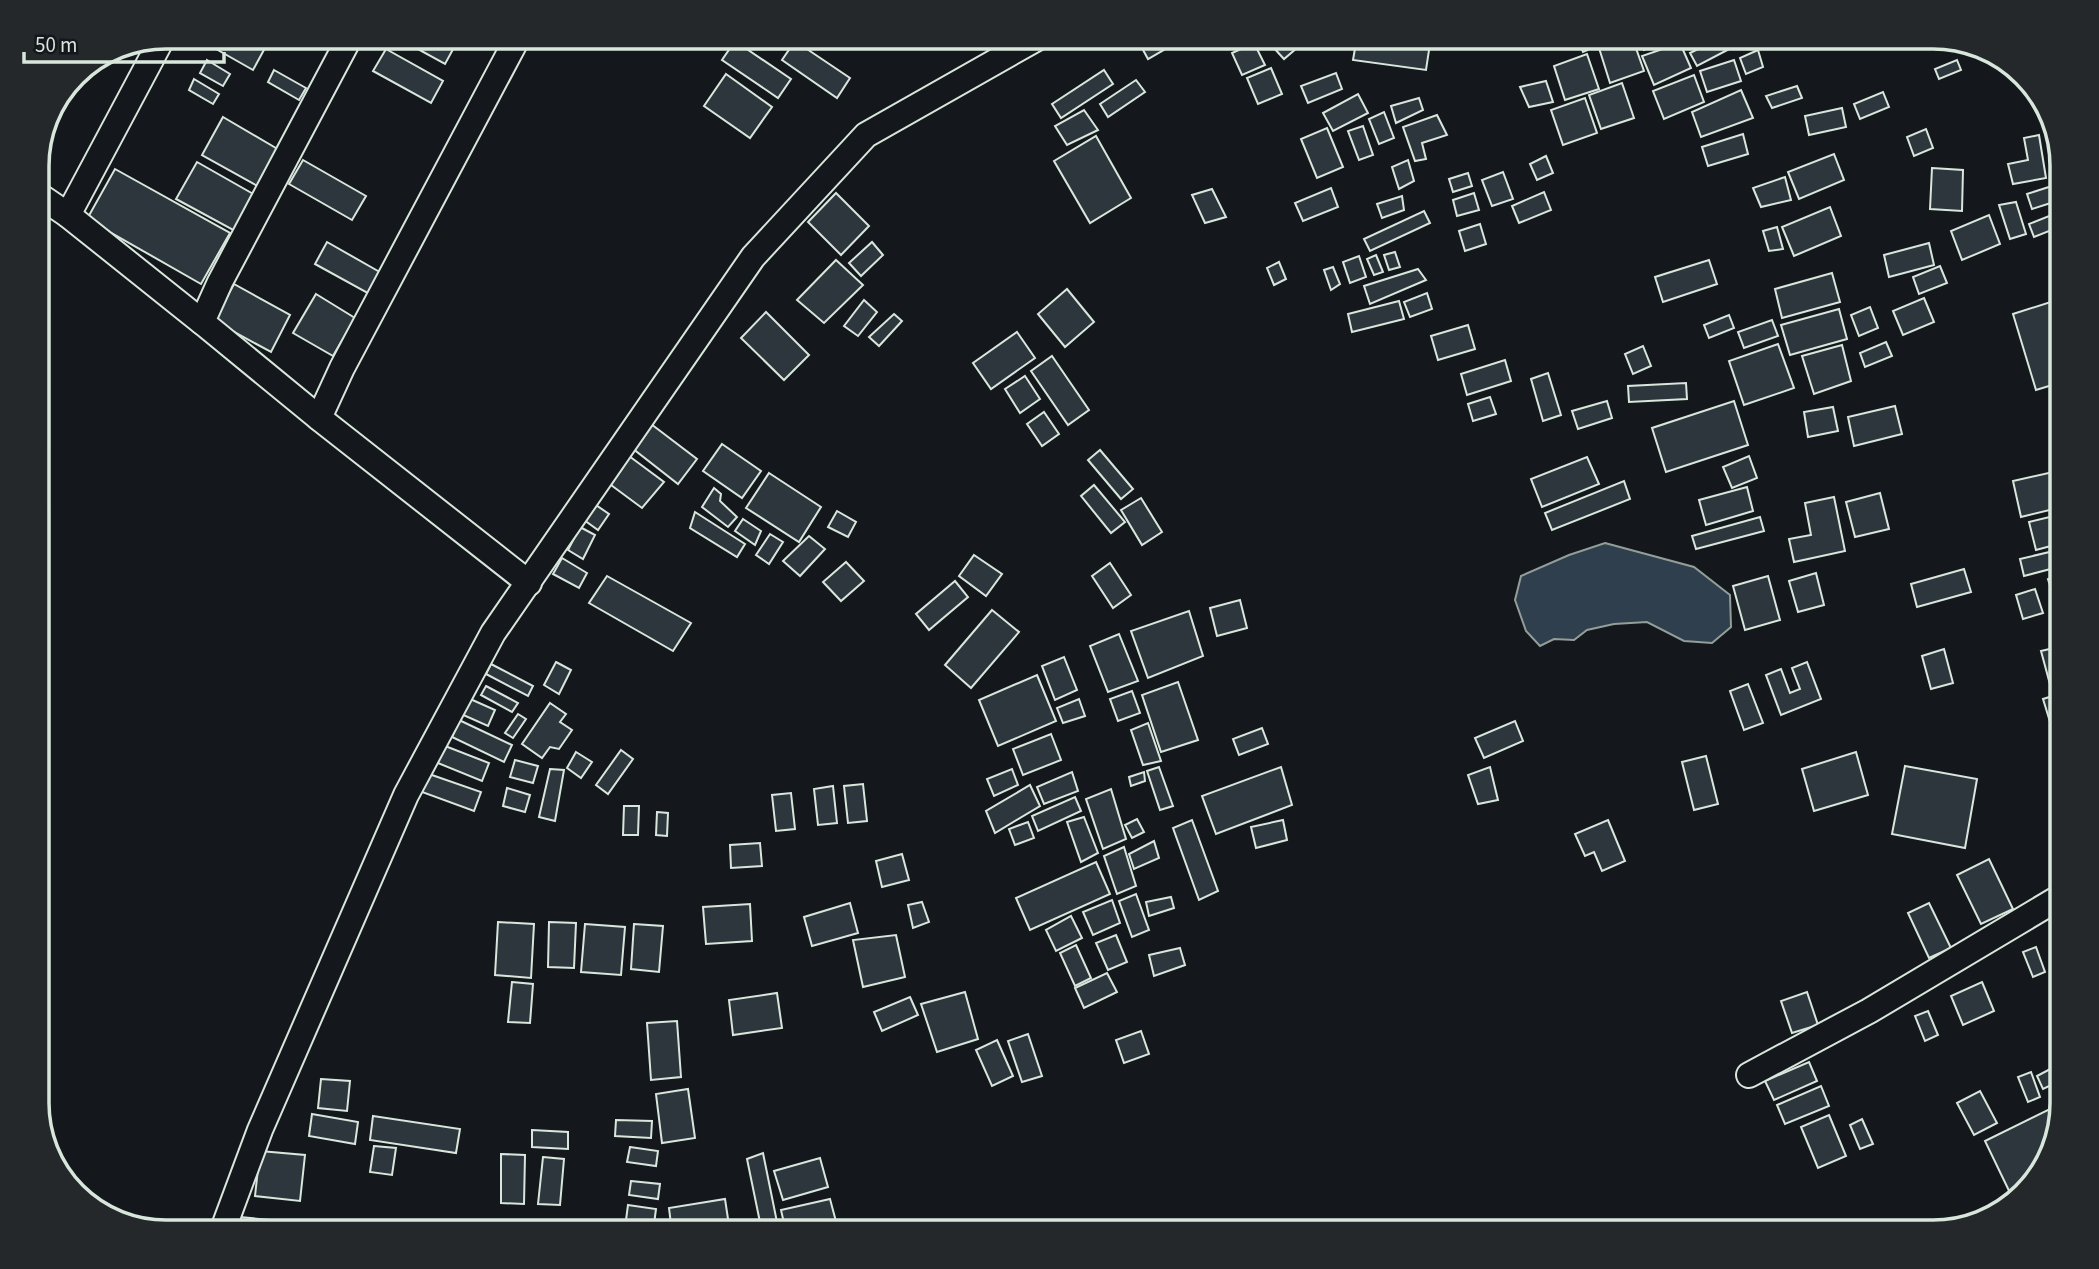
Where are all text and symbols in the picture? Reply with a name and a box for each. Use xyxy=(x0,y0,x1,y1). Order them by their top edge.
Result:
scale bar xyxy=(24,21,224,65)
text: 50 m xyxy=(35,30,77,60)

